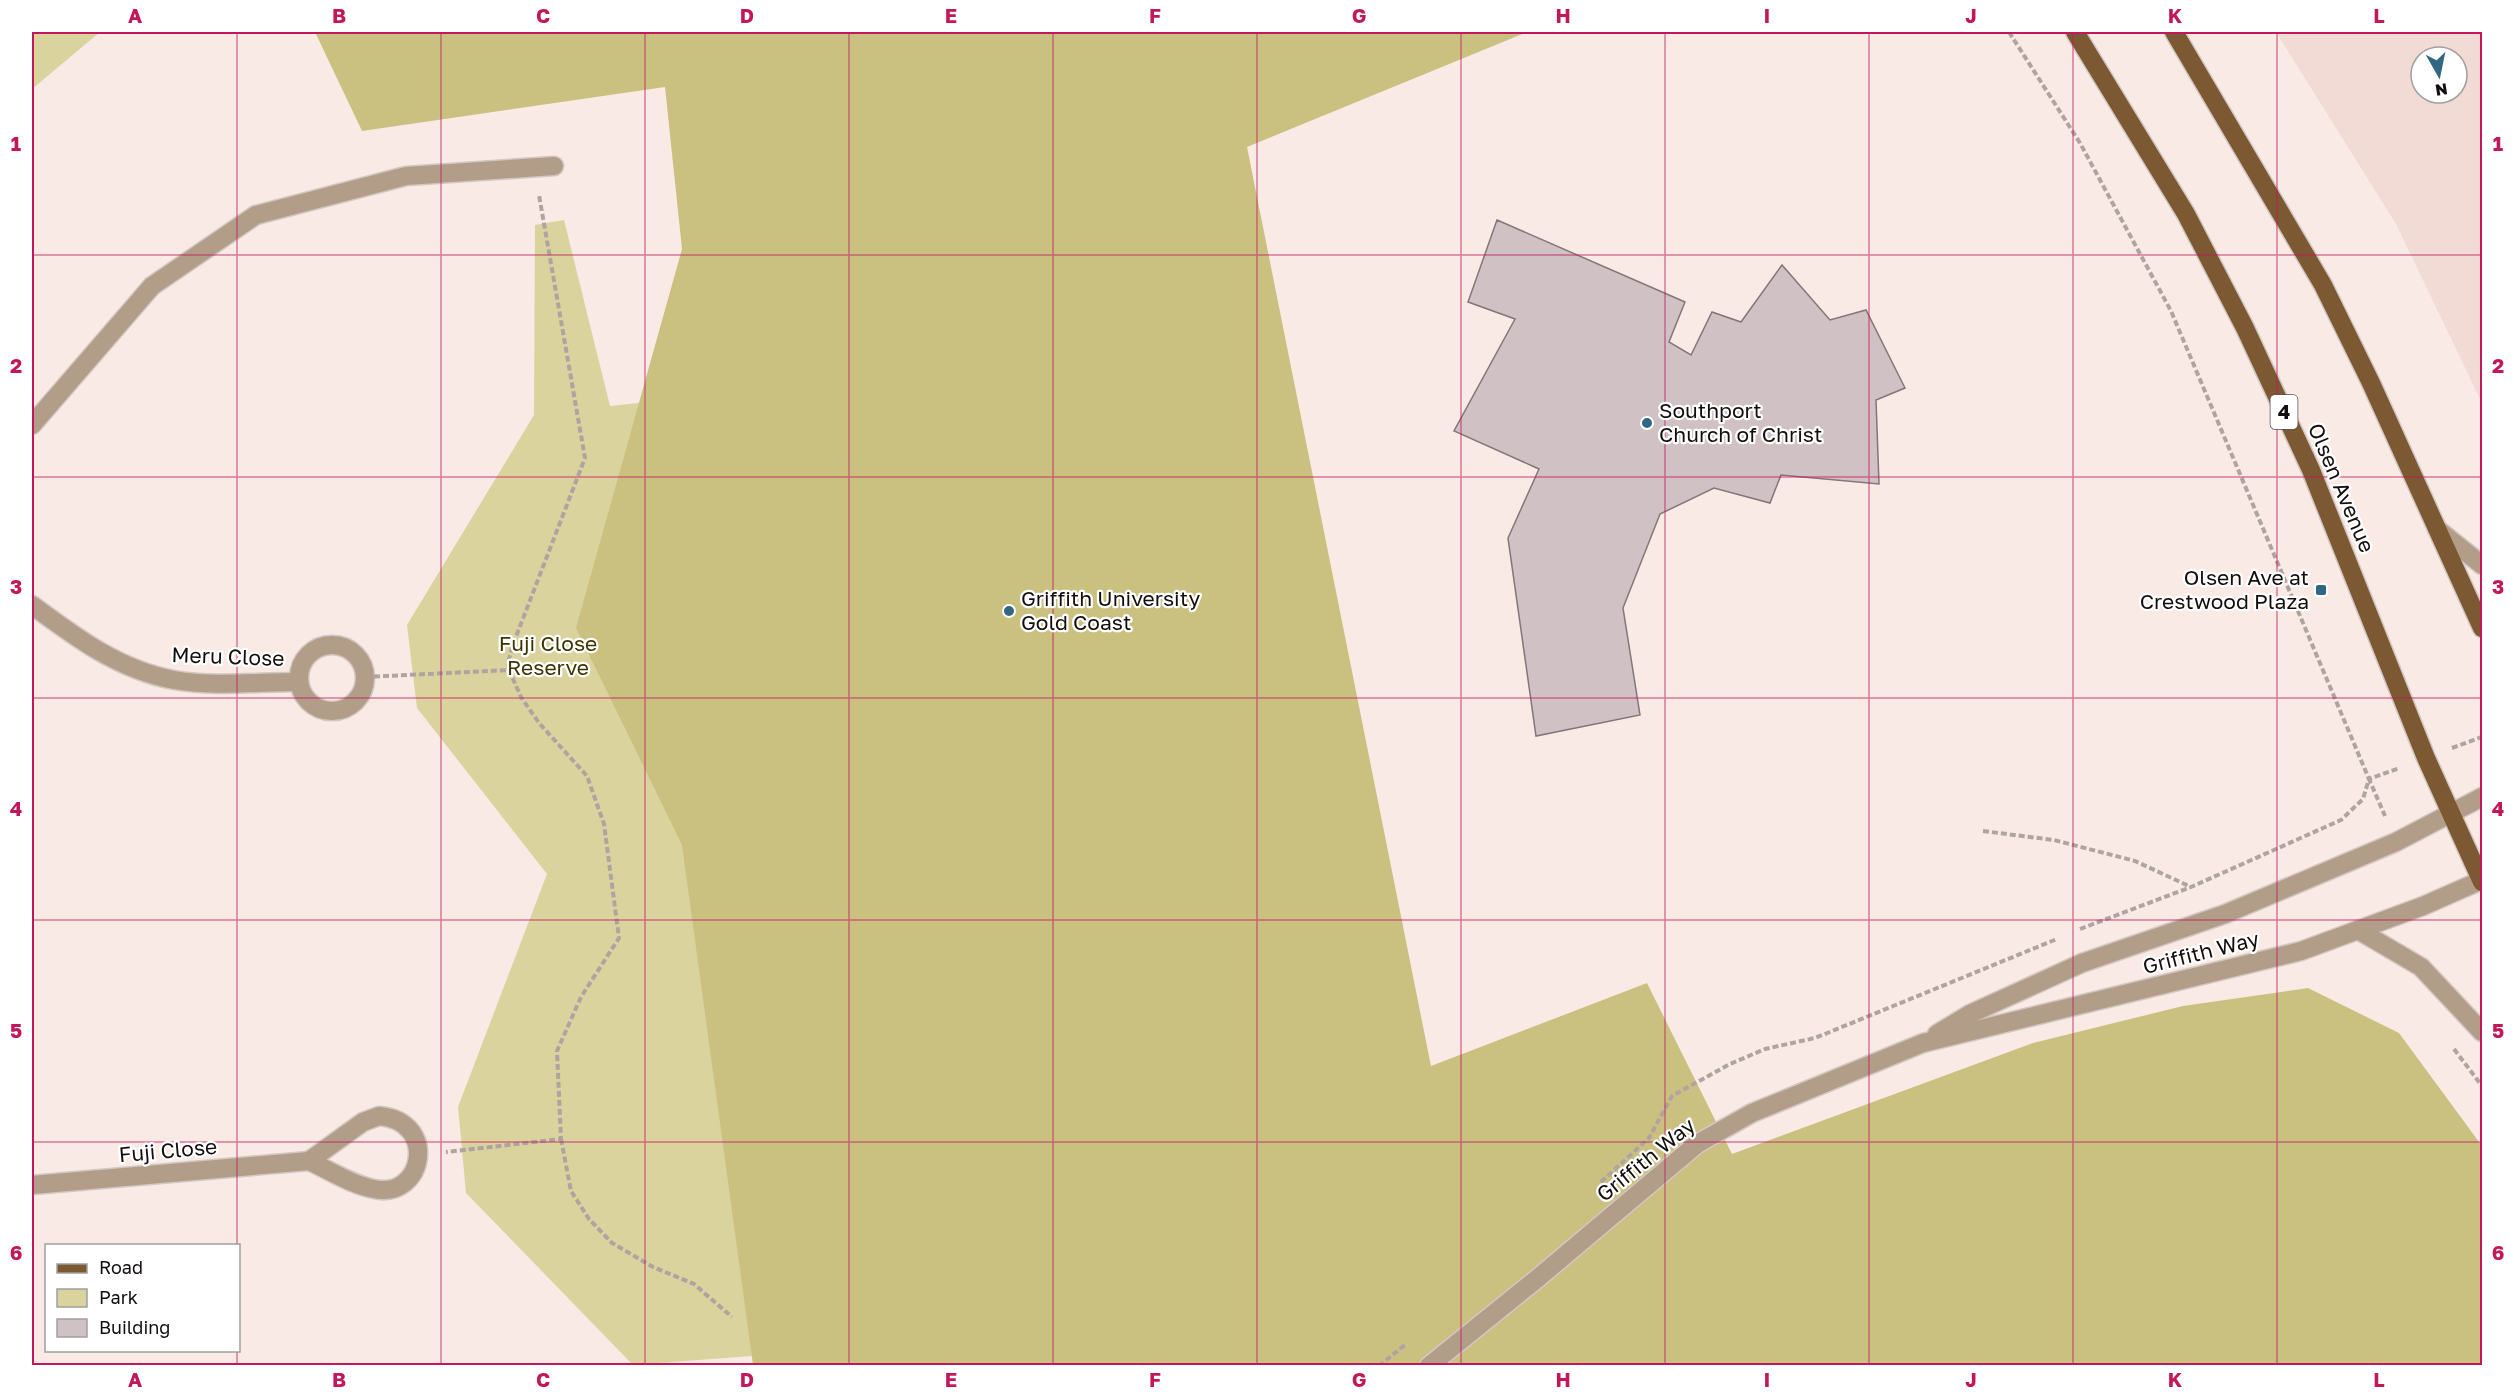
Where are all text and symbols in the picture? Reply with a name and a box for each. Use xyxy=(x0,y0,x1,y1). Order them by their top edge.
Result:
text: A xyxy=(128,3,142,27)
text: B xyxy=(332,3,346,27)
text: C xyxy=(536,3,550,27)
text: D xyxy=(740,3,754,27)
text: E xyxy=(945,3,957,27)
text: F xyxy=(1149,3,1161,27)
text: G xyxy=(1352,3,1366,27)
text: H xyxy=(1555,3,1571,27)
text: I xyxy=(1764,3,1770,27)
text: J xyxy=(1965,3,1977,27)
text: K xyxy=(2168,3,2183,27)
text: L xyxy=(2373,3,2385,27)
north arrow xyxy=(2409,45,2469,105)
text: N xyxy=(2434,79,2449,101)
text: 1 xyxy=(11,131,21,155)
text: 1 xyxy=(2493,131,2503,155)
text: 2 xyxy=(10,353,22,377)
text: 2 xyxy=(2492,353,2504,377)
road number: 4 xyxy=(2270,395,2298,429)
place label: Southport Church of Christ xyxy=(1659,397,1822,447)
marker: Southport Church of Christ xyxy=(1640,416,1654,430)
street label: Olsen Avenue xyxy=(2303,419,2381,556)
place label: Olsen Ave at Crestwood Plaza xyxy=(2140,564,2309,614)
text: 3 xyxy=(10,574,22,598)
text: 3 xyxy=(2492,574,2504,598)
marker: Olsen Ave at Crestwood Plaza xyxy=(2314,583,2328,597)
place label: Griffith University Gold Coast xyxy=(1021,585,1201,635)
marker: Griffith University Gold Coast xyxy=(1002,604,1016,618)
park label: Fuji Close Reserve xyxy=(499,630,597,680)
street label: Meru Close xyxy=(171,641,285,671)
text: 4 xyxy=(10,796,22,820)
text: 4 xyxy=(2492,796,2504,820)
street label: Griffith Way xyxy=(2140,925,2262,979)
text: 5 xyxy=(10,1018,22,1042)
text: 5 xyxy=(2492,1018,2504,1042)
street label: Griffith Way xyxy=(1591,1112,1700,1207)
street label: Fuji Close xyxy=(118,1133,218,1167)
text: 6 xyxy=(10,1240,22,1264)
text: 6 xyxy=(2492,1240,2504,1264)
legend xyxy=(45,1244,240,1352)
text: Road xyxy=(99,1256,143,1278)
text: Park xyxy=(99,1286,138,1308)
text: Building xyxy=(99,1316,170,1338)
text: A xyxy=(128,1367,142,1391)
text: B xyxy=(332,1367,346,1391)
text: C xyxy=(536,1367,550,1391)
text: D xyxy=(740,1367,754,1391)
text: E xyxy=(945,1367,957,1391)
text: F xyxy=(1149,1367,1161,1391)
text: G xyxy=(1352,1367,1366,1391)
text: H xyxy=(1555,1367,1571,1391)
text: I xyxy=(1764,1367,1770,1391)
text: J xyxy=(1965,1367,1977,1391)
text: K xyxy=(2168,1367,2183,1391)
text: L xyxy=(2373,1367,2385,1391)

